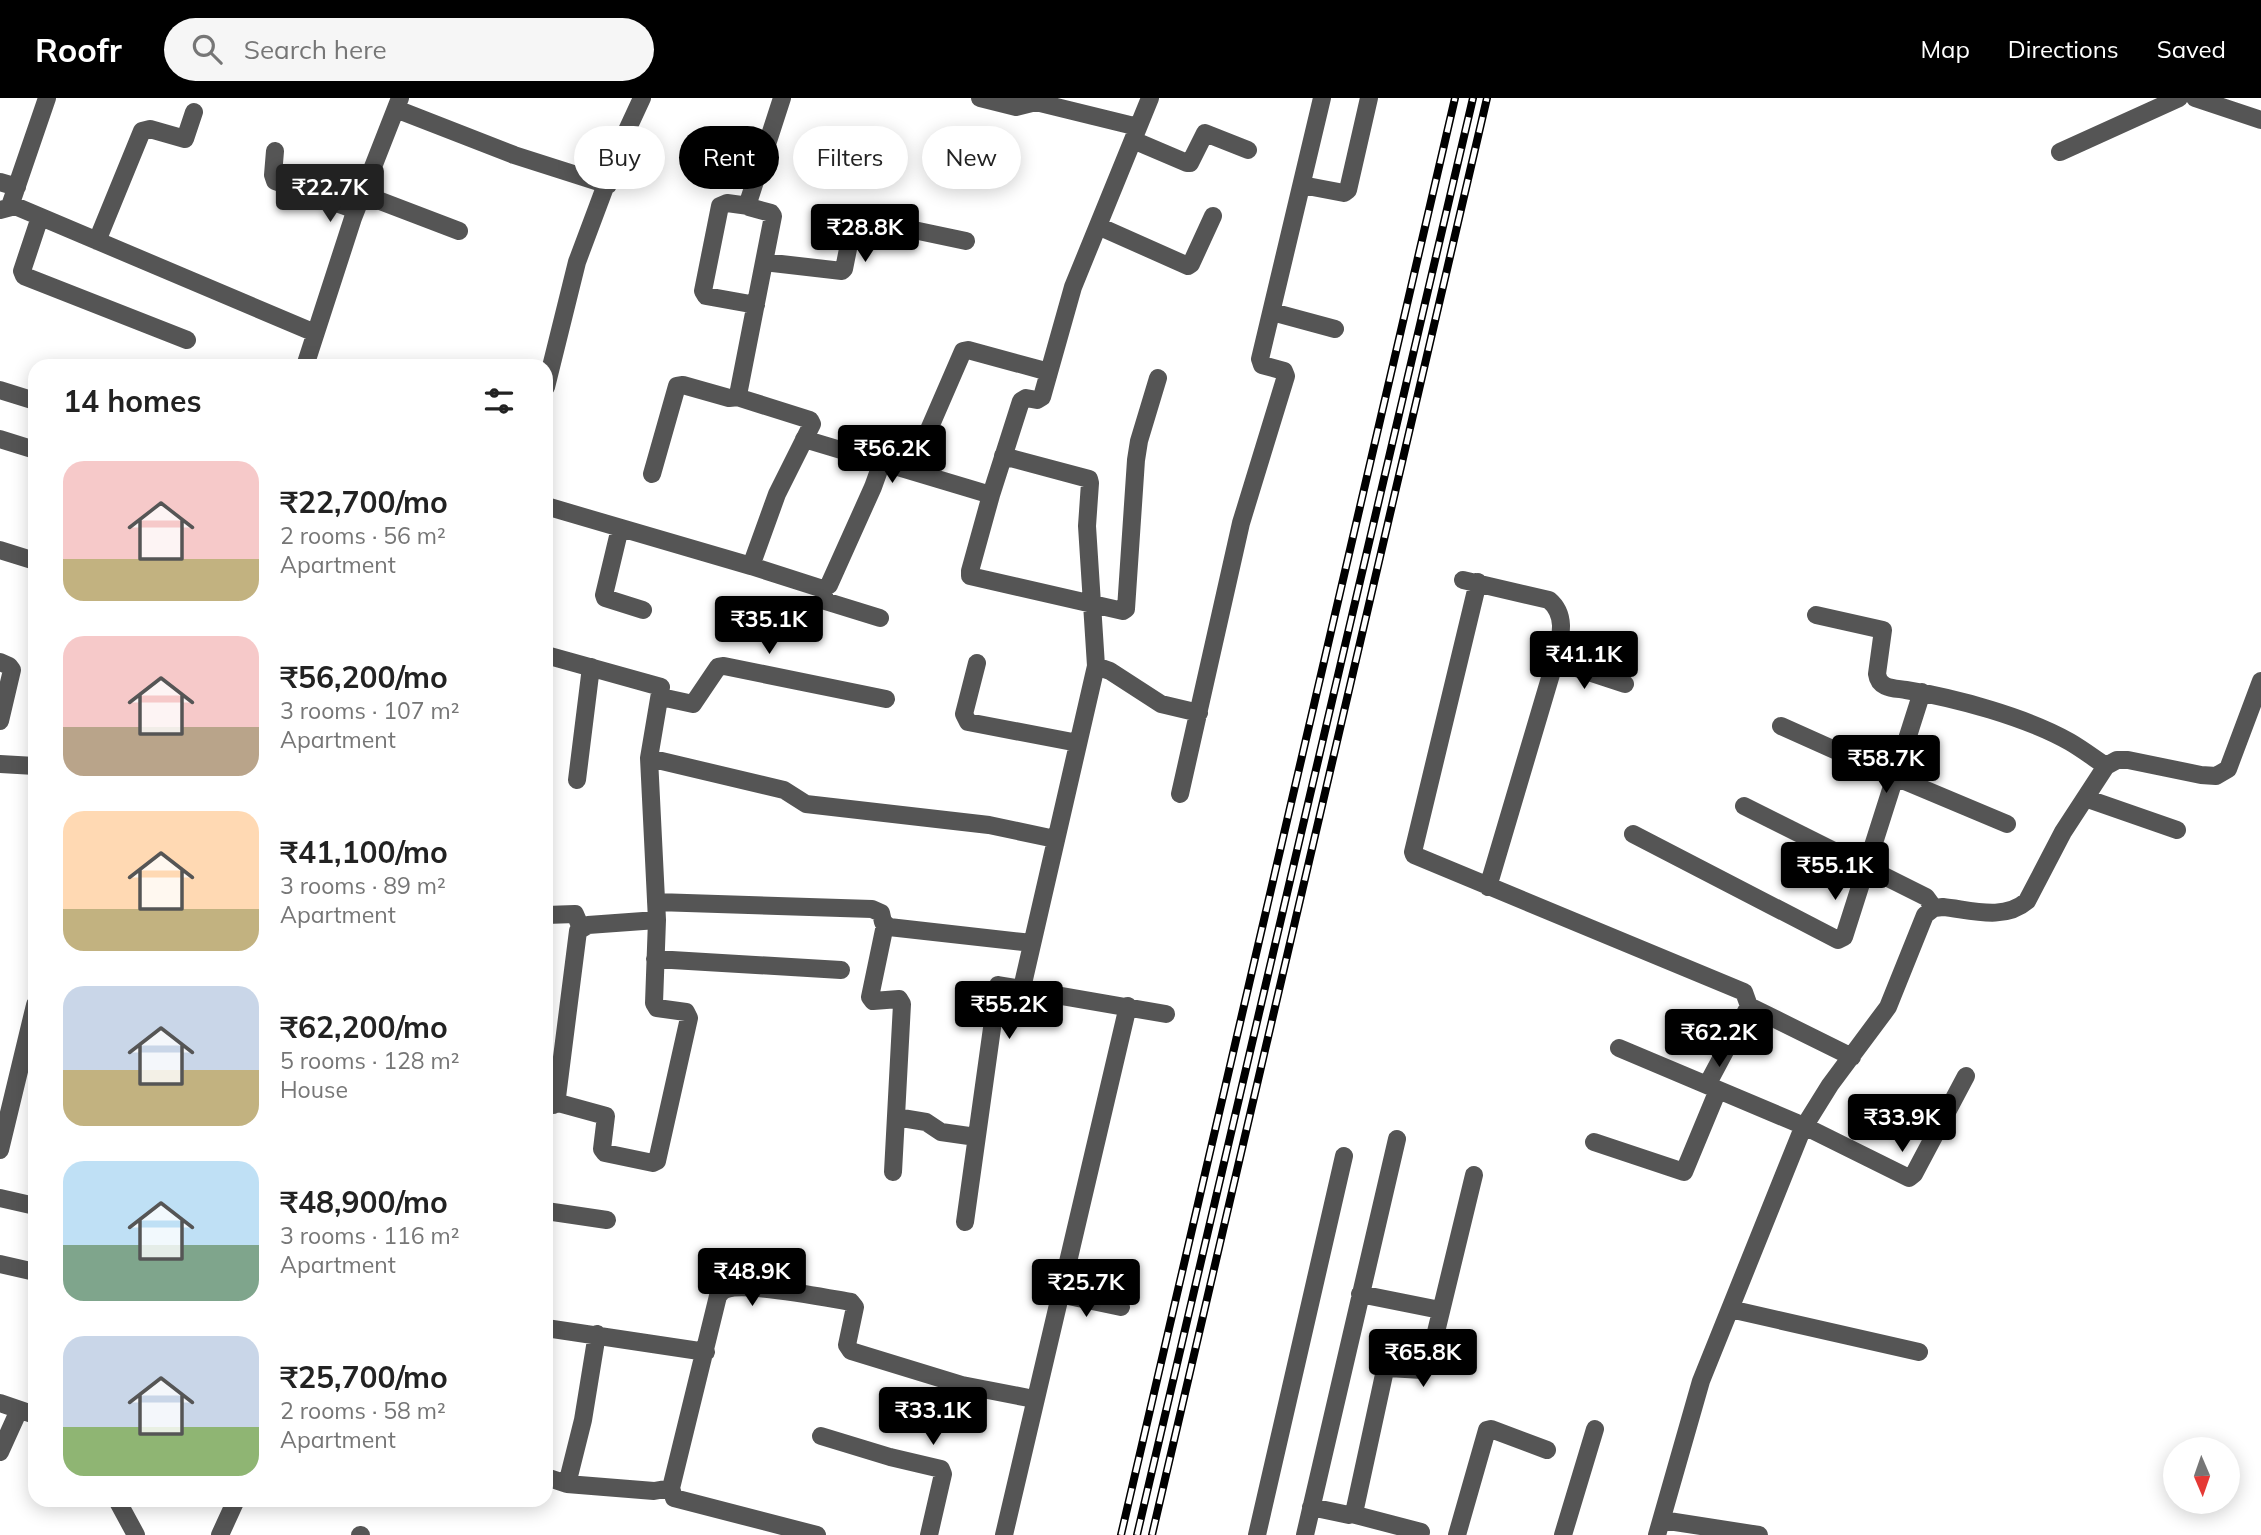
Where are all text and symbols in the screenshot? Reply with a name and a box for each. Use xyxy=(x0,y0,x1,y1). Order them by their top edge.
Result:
search box xyxy=(164,18,654,81)
text: Roofr xyxy=(35,29,122,70)
icon: search xyxy=(188,30,226,68)
text: Search here xyxy=(244,33,387,66)
text: Map xyxy=(1920,34,1970,64)
text: Directions xyxy=(2008,34,2119,64)
text: Saved xyxy=(2157,34,2226,64)
chip: Buy xyxy=(574,126,665,189)
chip: Rent xyxy=(679,126,779,189)
chip: Filters xyxy=(793,126,908,189)
chip: New xyxy=(922,126,1021,189)
pin: ₹22.7K xyxy=(273,164,387,224)
text: ₹22.7K xyxy=(292,172,368,201)
pin: ₹28.8K xyxy=(808,204,922,264)
text: ₹28.8K xyxy=(827,212,903,241)
text: 14 homes xyxy=(63,382,202,420)
icon: filters xyxy=(480,382,518,420)
pin: ₹56.2K xyxy=(835,426,949,485)
text: ₹56.2K xyxy=(854,433,930,462)
text: ₹22,700/mo xyxy=(280,483,448,521)
icon: home xyxy=(119,489,203,573)
text: 2 rooms · 56 m² xyxy=(280,521,446,550)
text: Apartment xyxy=(280,550,396,579)
pin: ₹35.1K xyxy=(712,596,826,656)
text: ₹35.1K xyxy=(731,604,807,633)
pin: ₹41.1K xyxy=(1527,632,1641,691)
text: ₹41.1K xyxy=(1546,639,1622,668)
text: ₹56,200/mo xyxy=(280,658,448,696)
icon: home xyxy=(119,664,203,748)
text: 3 rooms · 107 m² xyxy=(280,696,460,725)
text: Apartment xyxy=(280,725,396,754)
pin: ₹58.7K xyxy=(1829,736,1943,795)
text: ₹58.7K xyxy=(1848,743,1924,772)
text: ₹41,100/mo xyxy=(280,833,448,871)
icon: home xyxy=(119,839,203,923)
pin: ₹55.1K xyxy=(1778,842,1892,902)
text: ₹55.1K xyxy=(1797,850,1873,879)
text: 3 rooms · 89 m² xyxy=(280,871,446,900)
text: Apartment xyxy=(280,900,396,929)
pin: ₹55.2K xyxy=(952,982,1066,1041)
text: ₹55.2K xyxy=(971,989,1047,1018)
text: ₹62,200/mo xyxy=(280,1008,448,1046)
pin: ₹62.2K xyxy=(1662,1010,1776,1069)
icon: home xyxy=(119,1014,203,1098)
text: ₹62.2K xyxy=(1681,1017,1757,1046)
text: 5 rooms · 128 m² xyxy=(280,1046,460,1075)
text: House xyxy=(280,1075,348,1104)
pin: ₹33.9K xyxy=(1845,1094,1959,1154)
text: ₹33.9K xyxy=(1864,1102,1940,1131)
text: ₹48,900/mo xyxy=(280,1183,448,1221)
icon: home xyxy=(119,1189,203,1273)
text: 3 rooms · 116 m² xyxy=(280,1221,460,1250)
pin: ₹48.9K xyxy=(695,1248,809,1308)
text: Apartment xyxy=(280,1250,396,1279)
text: ₹48.9K xyxy=(714,1256,790,1285)
pin: ₹25.7K xyxy=(1029,1260,1143,1319)
text: ₹25.7K xyxy=(1048,1267,1124,1296)
pin: ₹65.8K xyxy=(1366,1330,1480,1389)
text: ₹65.8K xyxy=(1385,1337,1461,1366)
text: ₹25,700/mo xyxy=(280,1358,448,1396)
icon: home xyxy=(119,1364,203,1448)
pin: ₹33.1K xyxy=(876,1388,990,1447)
text: ₹33.1K xyxy=(895,1395,971,1424)
text: 2 rooms · 58 m² xyxy=(280,1396,446,1425)
text: Apartment xyxy=(280,1425,396,1454)
north arrow xyxy=(2163,1437,2240,1514)
map controls xyxy=(2163,1437,2240,1514)

